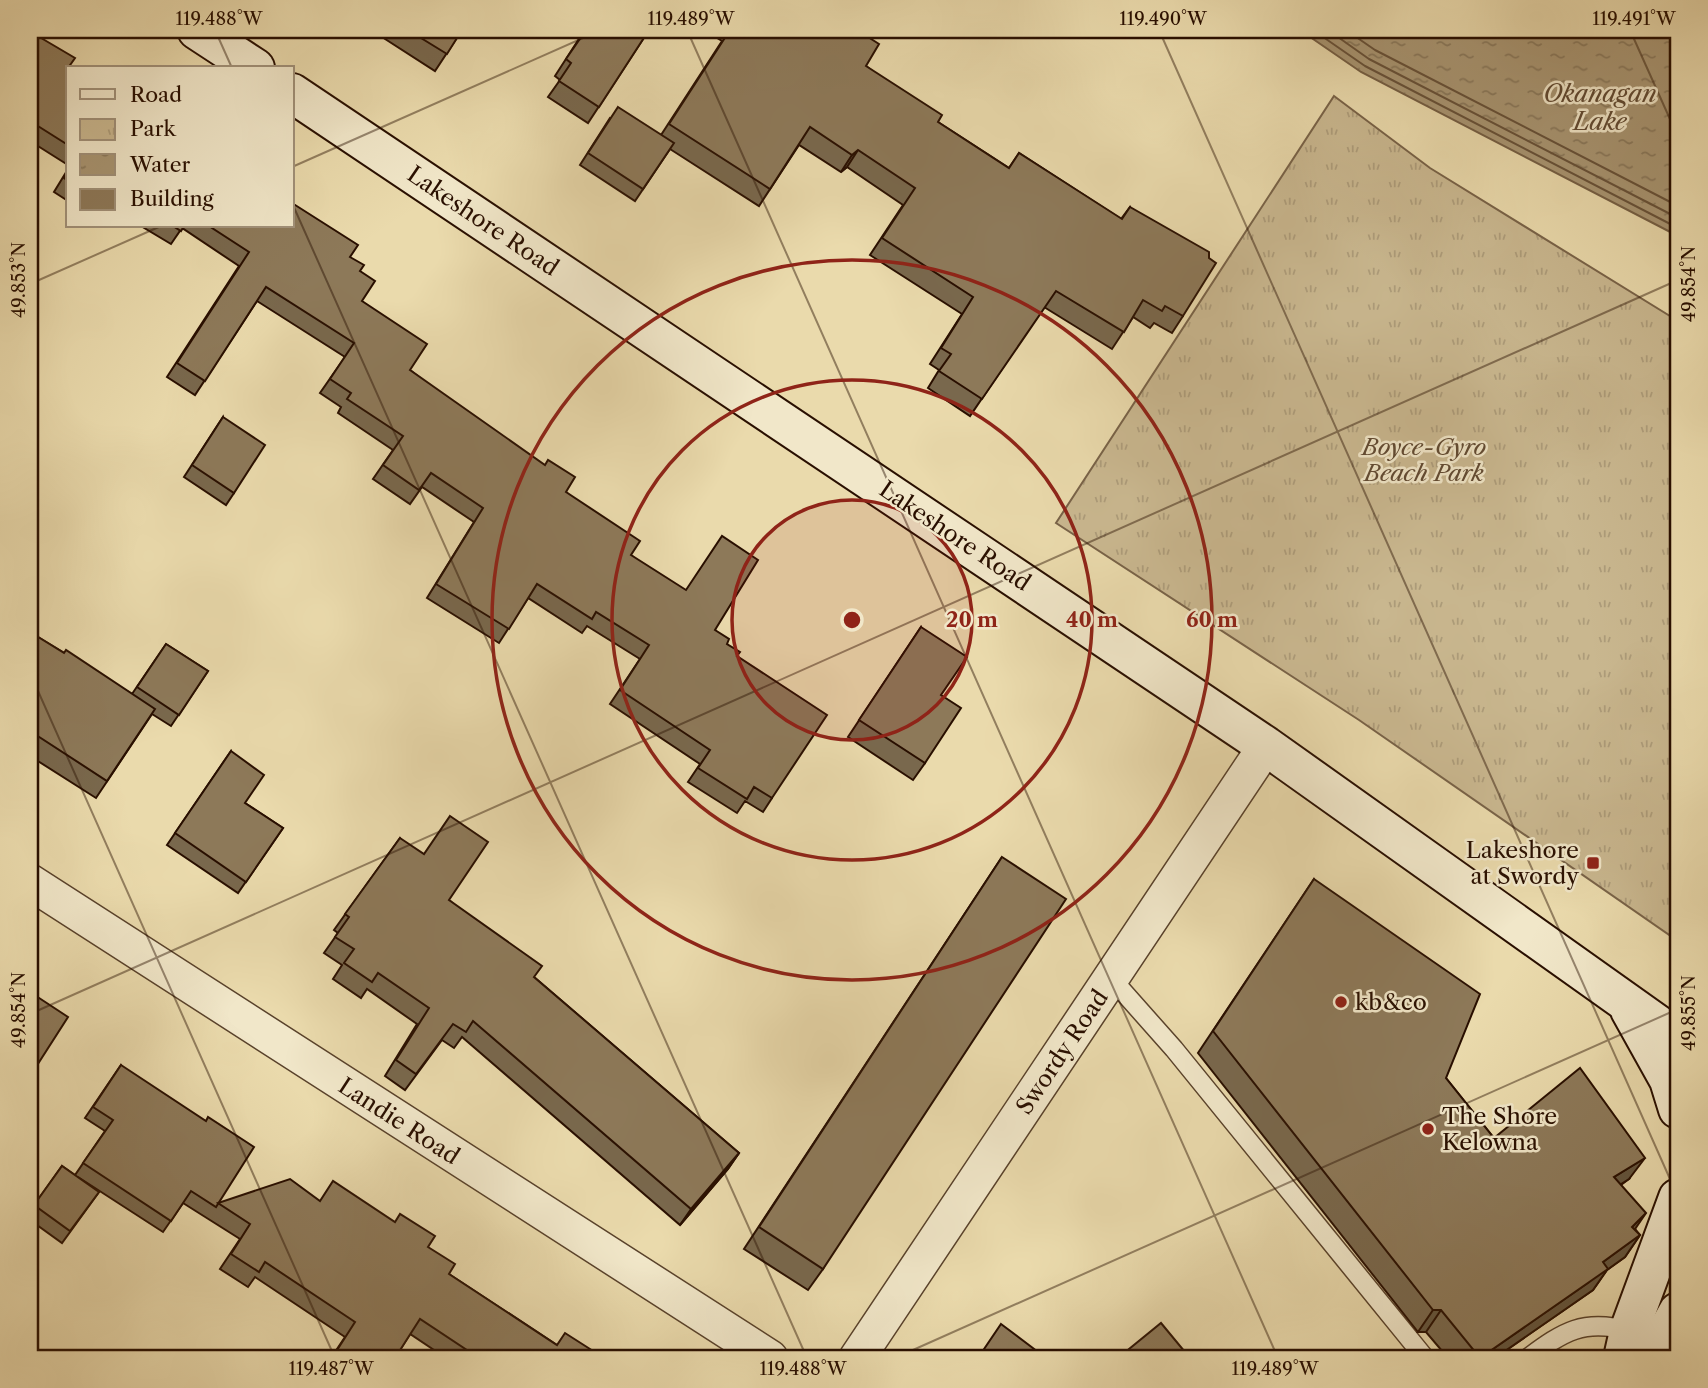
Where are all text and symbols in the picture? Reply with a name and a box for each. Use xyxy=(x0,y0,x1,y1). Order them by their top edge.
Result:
text: 119.488°W xyxy=(175,8,264,30)
text: 119.489°W xyxy=(648,8,736,30)
text: 119.490°W xyxy=(1119,8,1208,30)
text: 119.491°W xyxy=(1592,8,1677,30)
legend xyxy=(66,66,294,228)
water label: Okanagan Lake xyxy=(1543,79,1657,136)
text: Road xyxy=(130,82,182,107)
text: Park xyxy=(130,116,176,141)
text: Water xyxy=(129,152,190,177)
street label: Lakeshore Road xyxy=(402,160,564,282)
text: Building xyxy=(130,186,215,211)
text: 49.853°N xyxy=(8,242,30,318)
text: 49.854°N xyxy=(1678,246,1700,322)
park label: Boyce-Gyro Beach Park xyxy=(1360,433,1486,487)
street label: Lakeshore Road xyxy=(874,475,1036,597)
text: 20 m xyxy=(946,607,998,632)
text: 40 m xyxy=(1066,607,1118,632)
text: 60 m xyxy=(1186,607,1238,632)
centre of rings xyxy=(840,608,864,632)
place label: Lakeshore at Swordy xyxy=(1466,836,1579,890)
marker: Lakeshore at Swordy xyxy=(1585,855,1601,871)
text: 49.854°N xyxy=(8,972,30,1048)
text: 49.855°N xyxy=(1678,975,1700,1051)
street label: Swordy Road xyxy=(1010,984,1114,1120)
place label: kb&co xyxy=(1355,988,1427,1016)
marker: kb&co xyxy=(1333,994,1349,1010)
street label: Landie Road xyxy=(333,1072,465,1170)
place label: The Shore Kelowna xyxy=(1442,1102,1557,1156)
marker: The Shore Kelowna xyxy=(1420,1121,1436,1137)
text: 119.487°W xyxy=(288,1358,375,1380)
text: 119.488°W xyxy=(759,1358,848,1380)
text: 119.489°W xyxy=(1232,1358,1320,1380)

